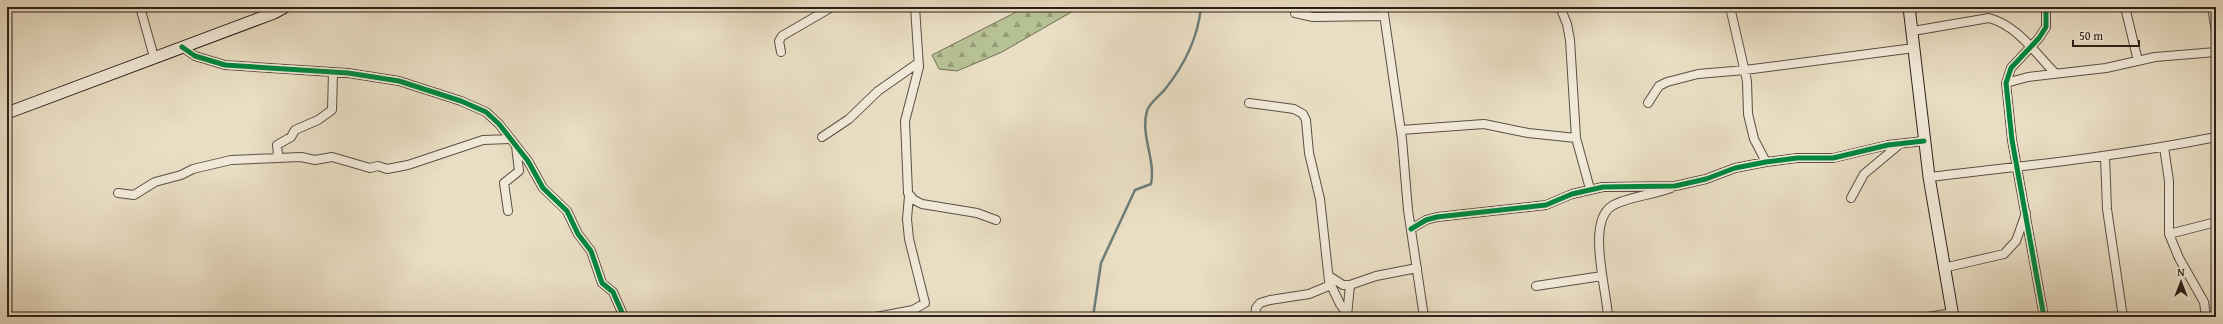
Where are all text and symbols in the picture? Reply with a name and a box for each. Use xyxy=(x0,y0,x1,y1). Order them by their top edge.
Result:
scale bar xyxy=(2073,22,2139,48)
text: 50 m xyxy=(2079,27,2103,44)
north arrow xyxy=(2161,262,2201,302)
text: N xyxy=(2177,264,2185,280)

